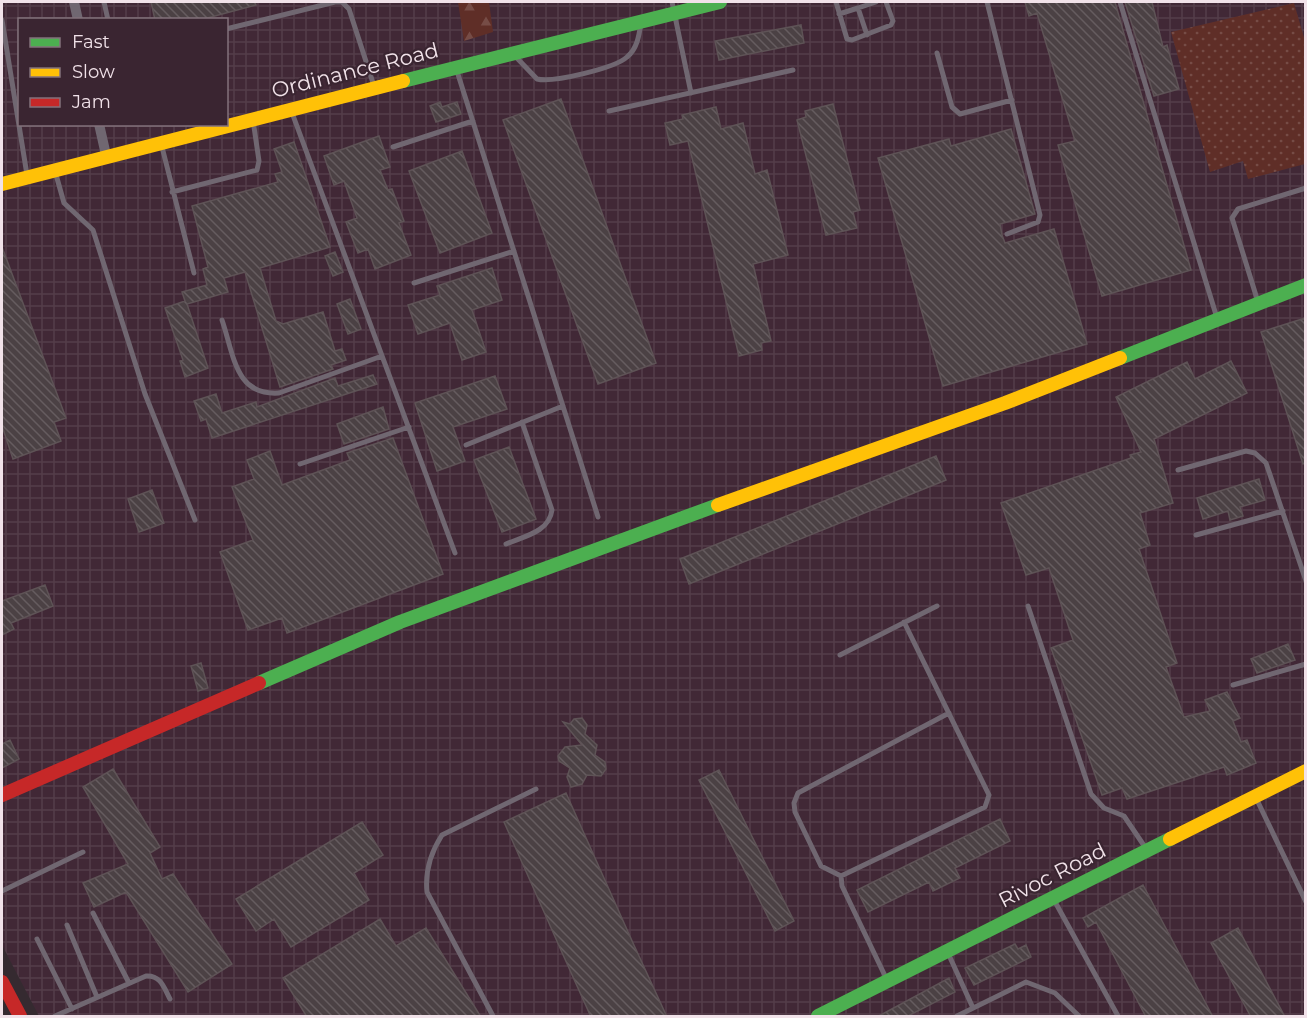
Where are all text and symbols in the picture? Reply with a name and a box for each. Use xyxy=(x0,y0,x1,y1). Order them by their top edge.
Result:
legend xyxy=(18,18,228,126)
text: Fast xyxy=(72,31,110,53)
street label: Ordinance Road xyxy=(269,37,441,103)
text: Slow xyxy=(72,61,115,83)
text: Jam xyxy=(71,91,111,113)
street label: Rivoc Road xyxy=(994,837,1110,913)

